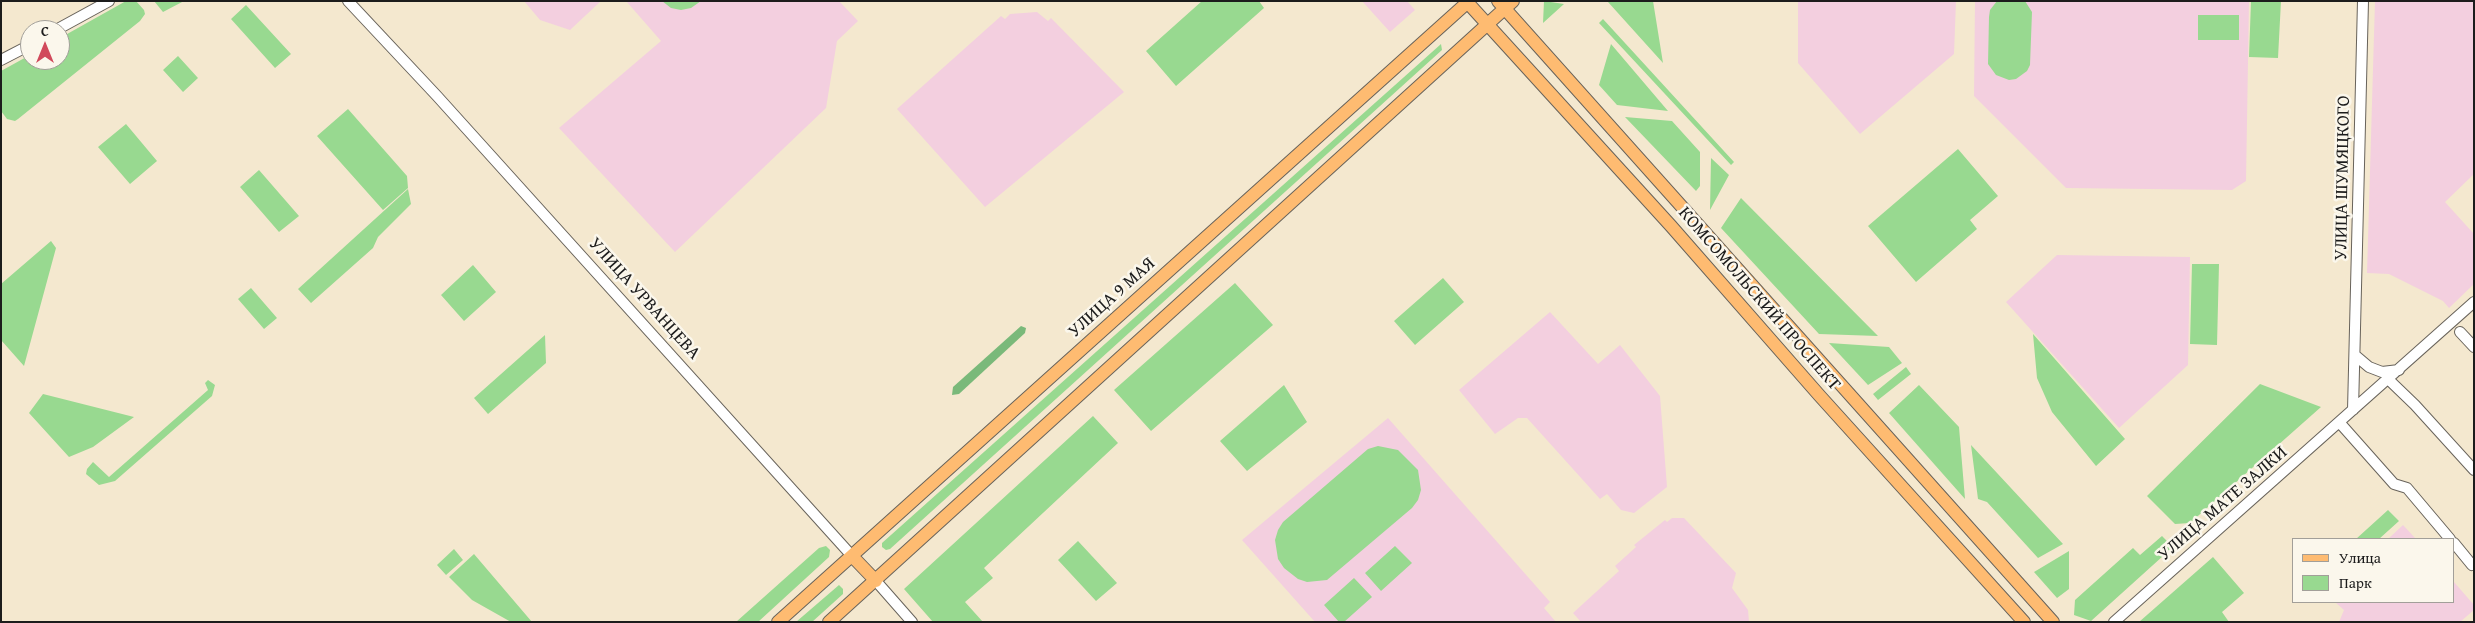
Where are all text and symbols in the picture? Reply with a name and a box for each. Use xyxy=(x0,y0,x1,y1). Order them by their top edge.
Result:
north arrow xyxy=(20,20,70,70)
text: С xyxy=(41,21,49,41)
street label: УЛИЦА ШУМЯЦКОГО xyxy=(2331,95,2355,261)
street label: КОМСОМОЛЬСКИЙ ПРОСПЕКТ xyxy=(1673,203,1845,395)
street label: УЛИЦА УРВАНЦЕВА xyxy=(584,234,704,364)
street label: УЛИЦА 9 МАЯ xyxy=(1064,253,1160,343)
street label: УЛИЦА МАТЕ ЗАЛКИ xyxy=(2154,442,2292,566)
legend xyxy=(2292,538,2455,603)
text: Улица xyxy=(2339,547,2381,568)
text: Парк xyxy=(2339,572,2372,593)

